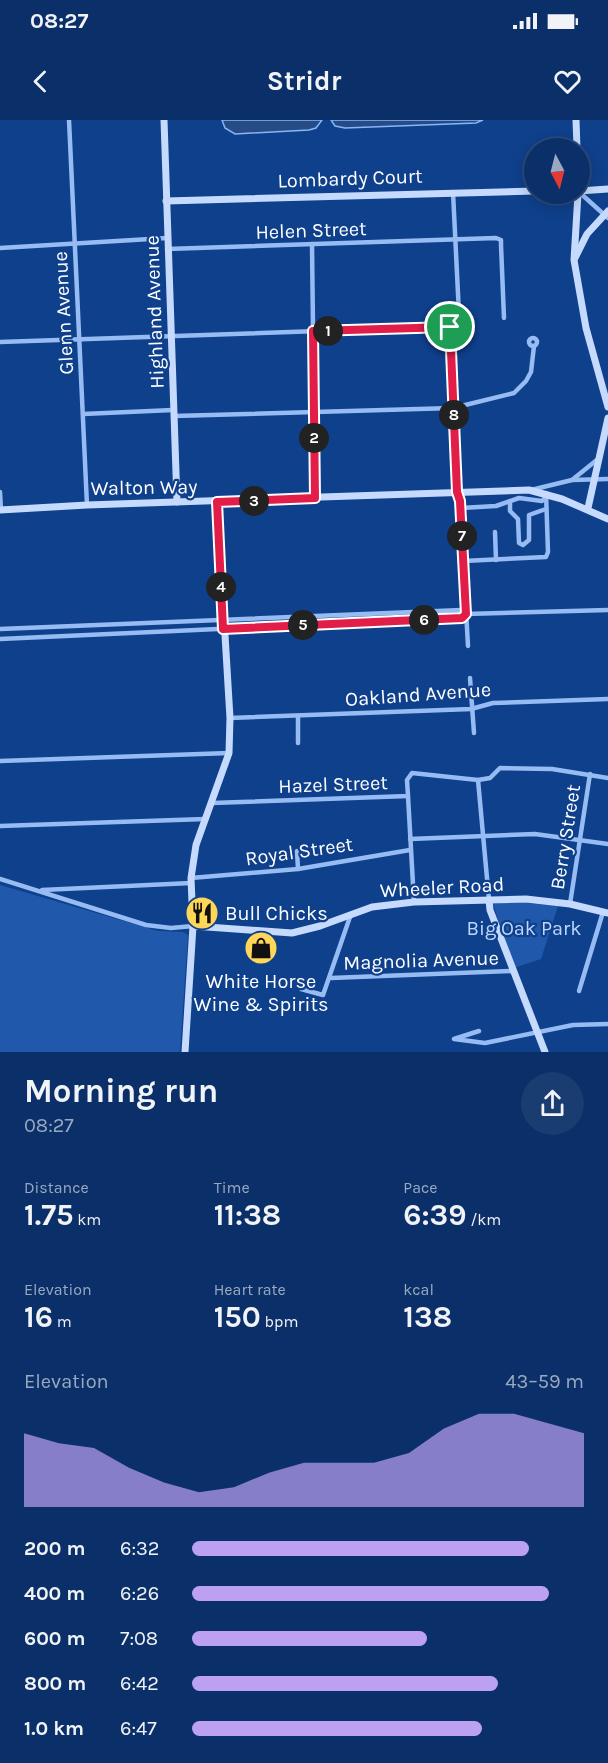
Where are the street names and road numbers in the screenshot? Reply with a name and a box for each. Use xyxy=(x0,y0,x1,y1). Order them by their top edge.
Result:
street label: Lombardy Court xyxy=(277,164,423,193)
street label: Helen Street xyxy=(255,217,367,244)
street label: Highland Avenue xyxy=(140,235,169,389)
street label: Glenn Avenue xyxy=(49,251,78,375)
street label: Walton Way xyxy=(90,475,198,500)
street label: Oakland Avenue xyxy=(344,678,492,711)
street label: Hazel Street xyxy=(278,771,389,798)
street label: Berry Street xyxy=(546,782,585,891)
street label: Royal Street xyxy=(244,832,355,870)
street label: Wheeler Road xyxy=(379,873,505,902)
street label: Magnolia Avenue xyxy=(343,946,499,975)

